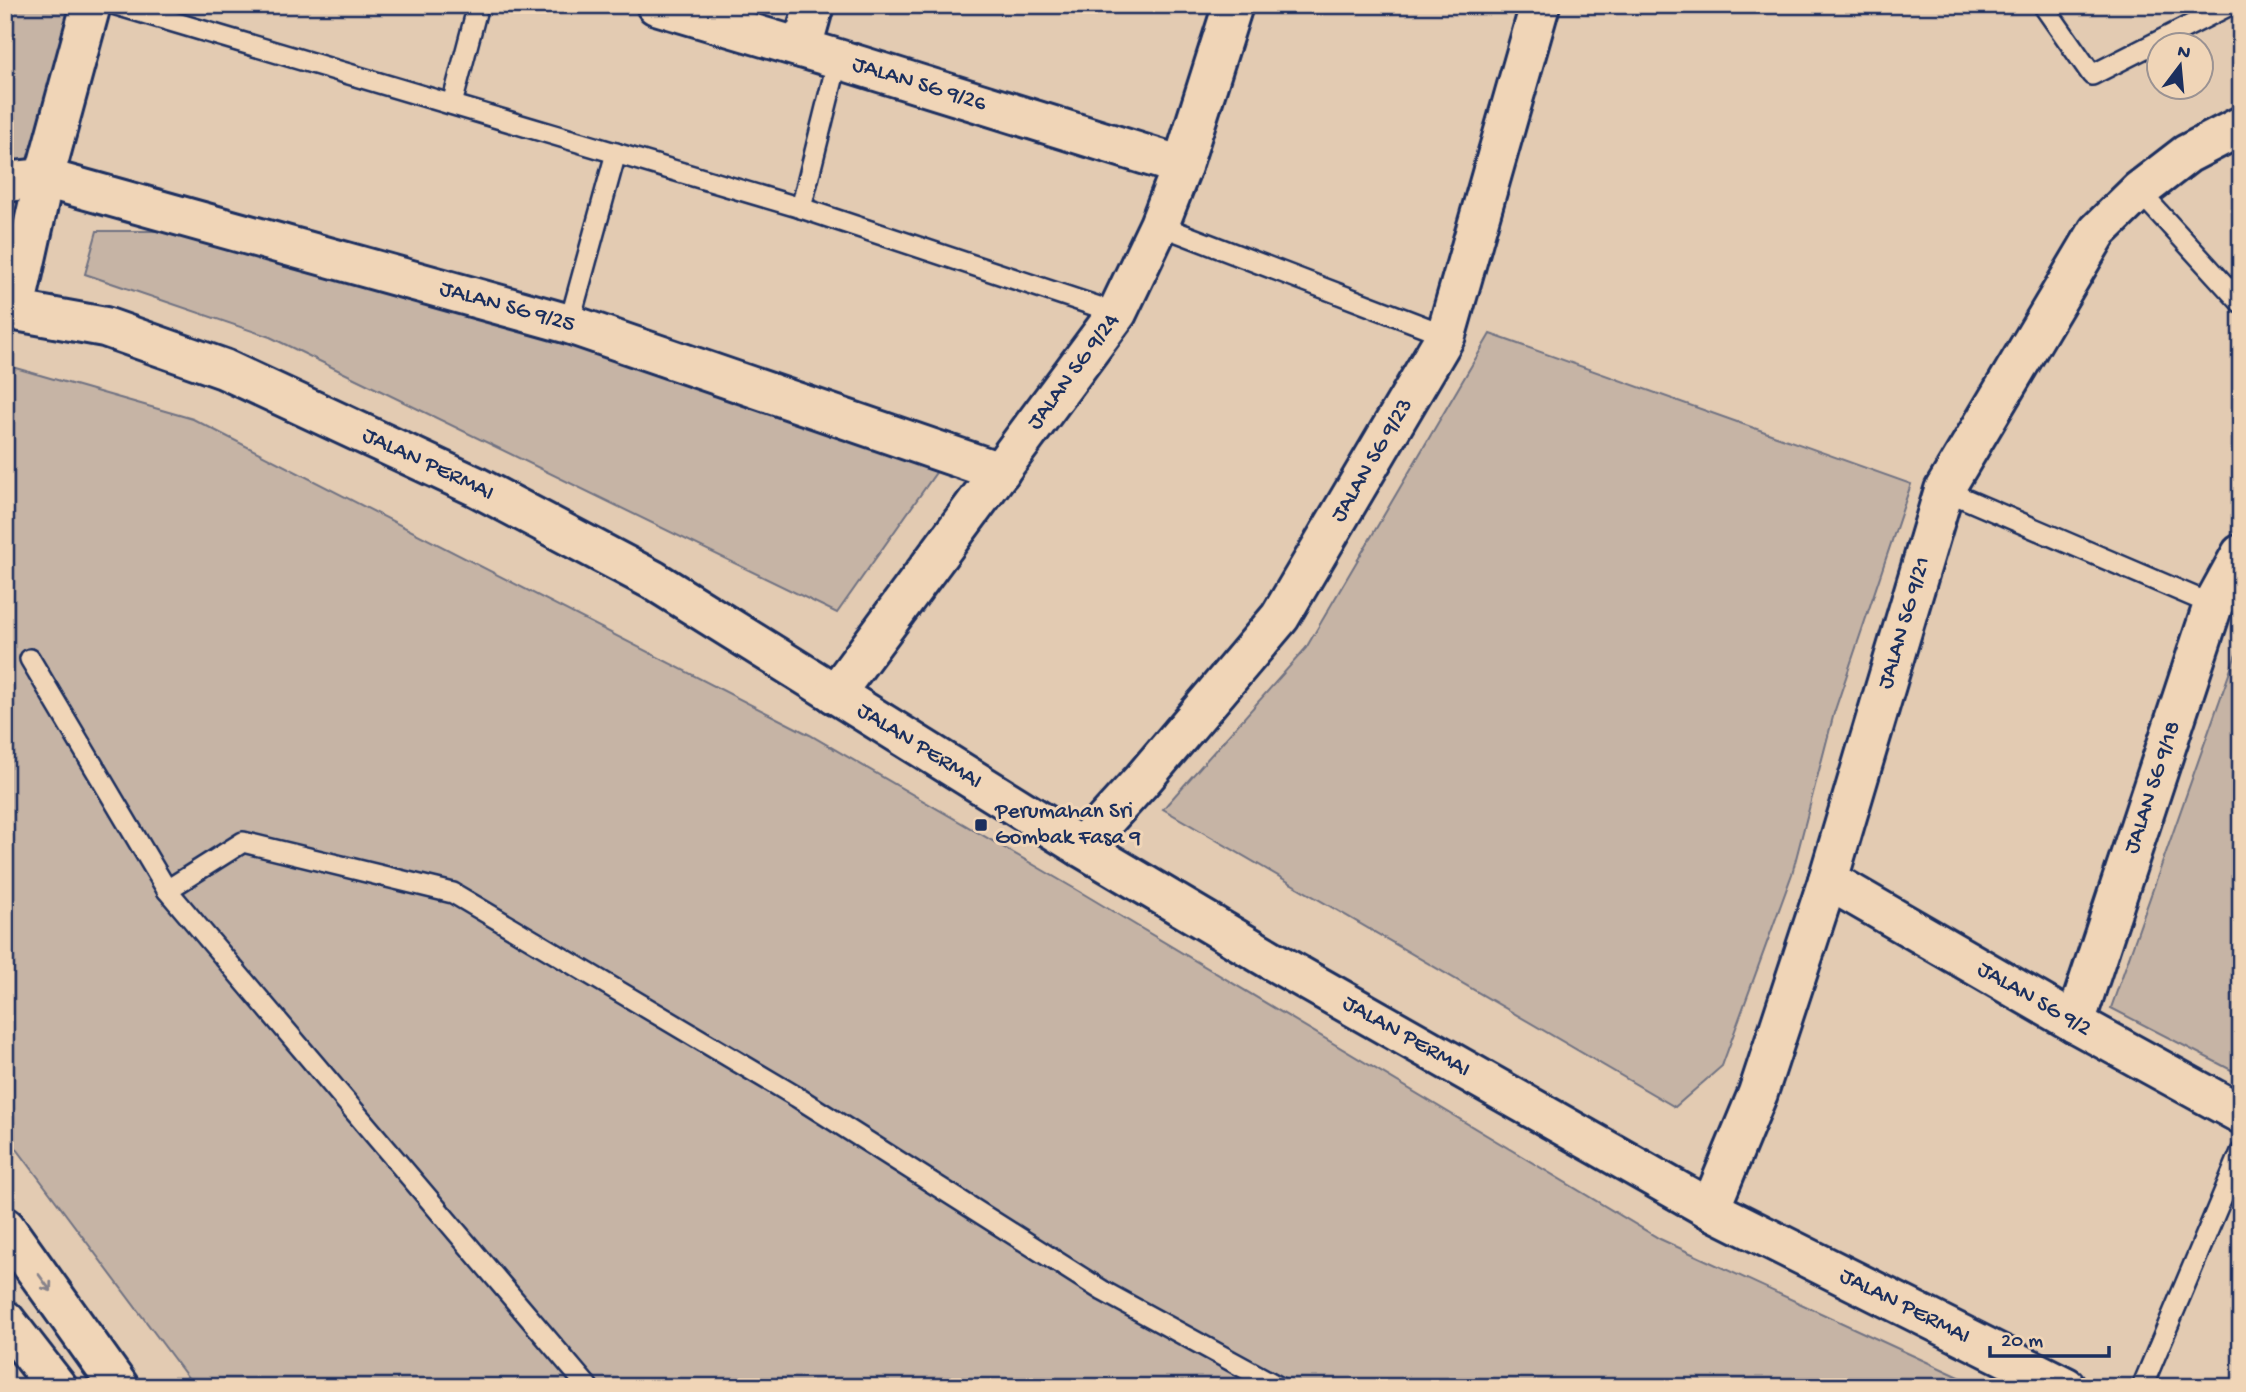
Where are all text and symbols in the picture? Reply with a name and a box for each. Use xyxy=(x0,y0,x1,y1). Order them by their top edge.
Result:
north arrow xyxy=(2144,32,2214,102)
text: N xyxy=(2175,40,2193,66)
street label: JALAN SG 9/26 xyxy=(849,51,990,118)
street label: JALAN SG 9/25 xyxy=(436,275,578,338)
street label: JALAN SG 9/24 xyxy=(1022,308,1126,435)
street label: JALAN SG 9/23 xyxy=(1325,393,1419,527)
street label: JALAN PERMAI xyxy=(358,422,499,507)
street label: JALAN SG 9/21 xyxy=(1872,554,1937,692)
street label: JALAN PERMAI xyxy=(852,697,987,795)
street label: JALAN SG 9/18 xyxy=(2118,718,2187,857)
place label: Perumahan Sri Gombak Fasa 9 xyxy=(994,799,1142,852)
marker: Perumahan Sri Gombak Fasa 9 xyxy=(973,817,989,833)
street label: JALAN SG 9/2 xyxy=(1972,956,2096,1043)
street label: JALAN PERMAI xyxy=(1338,990,1475,1084)
street label: JALAN PERMAI xyxy=(1835,1262,1975,1350)
one-way arrow xyxy=(38,1273,52,1292)
scale bar xyxy=(1990,1315,2110,1359)
text: 20 m xyxy=(2001,1330,2043,1355)

